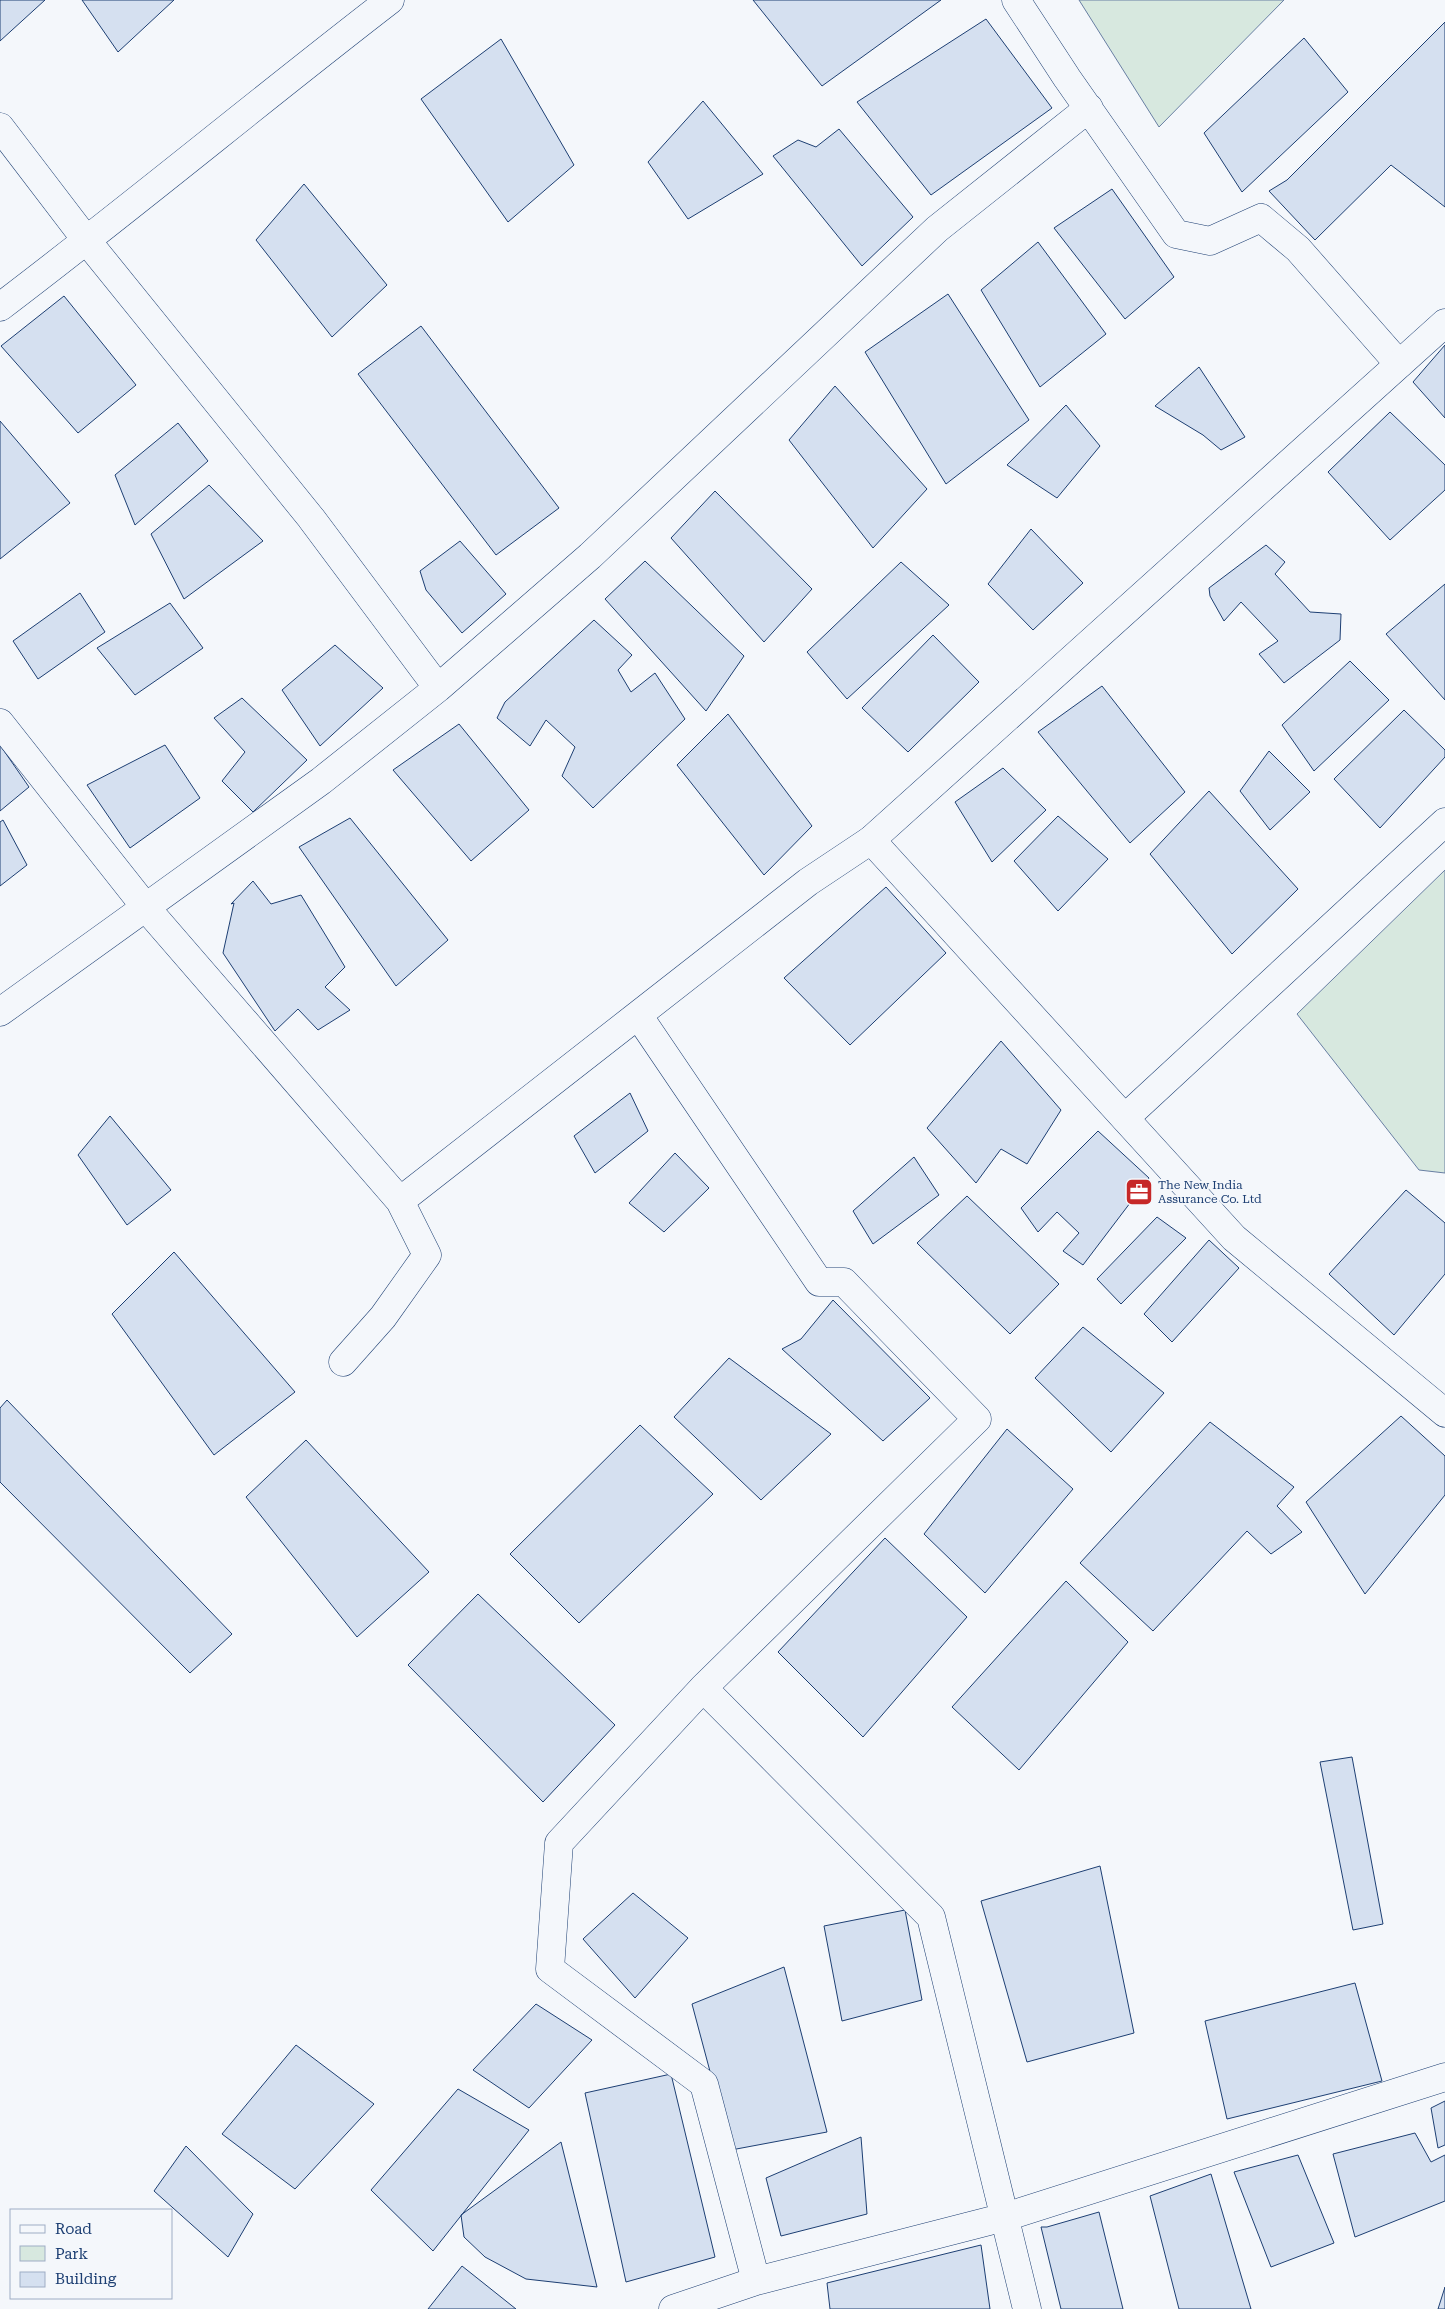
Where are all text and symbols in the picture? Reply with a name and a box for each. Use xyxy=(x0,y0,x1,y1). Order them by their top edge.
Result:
office icon: The New India Assurance Co. Ltd xyxy=(1124,1177,1154,1207)
place label: The New India Assurance Co. Ltd xyxy=(1158,1178,1262,1206)
legend xyxy=(10,2209,172,2299)
text: Road xyxy=(55,2220,92,2238)
text: Park xyxy=(55,2245,89,2263)
text: Building xyxy=(55,2270,117,2288)

